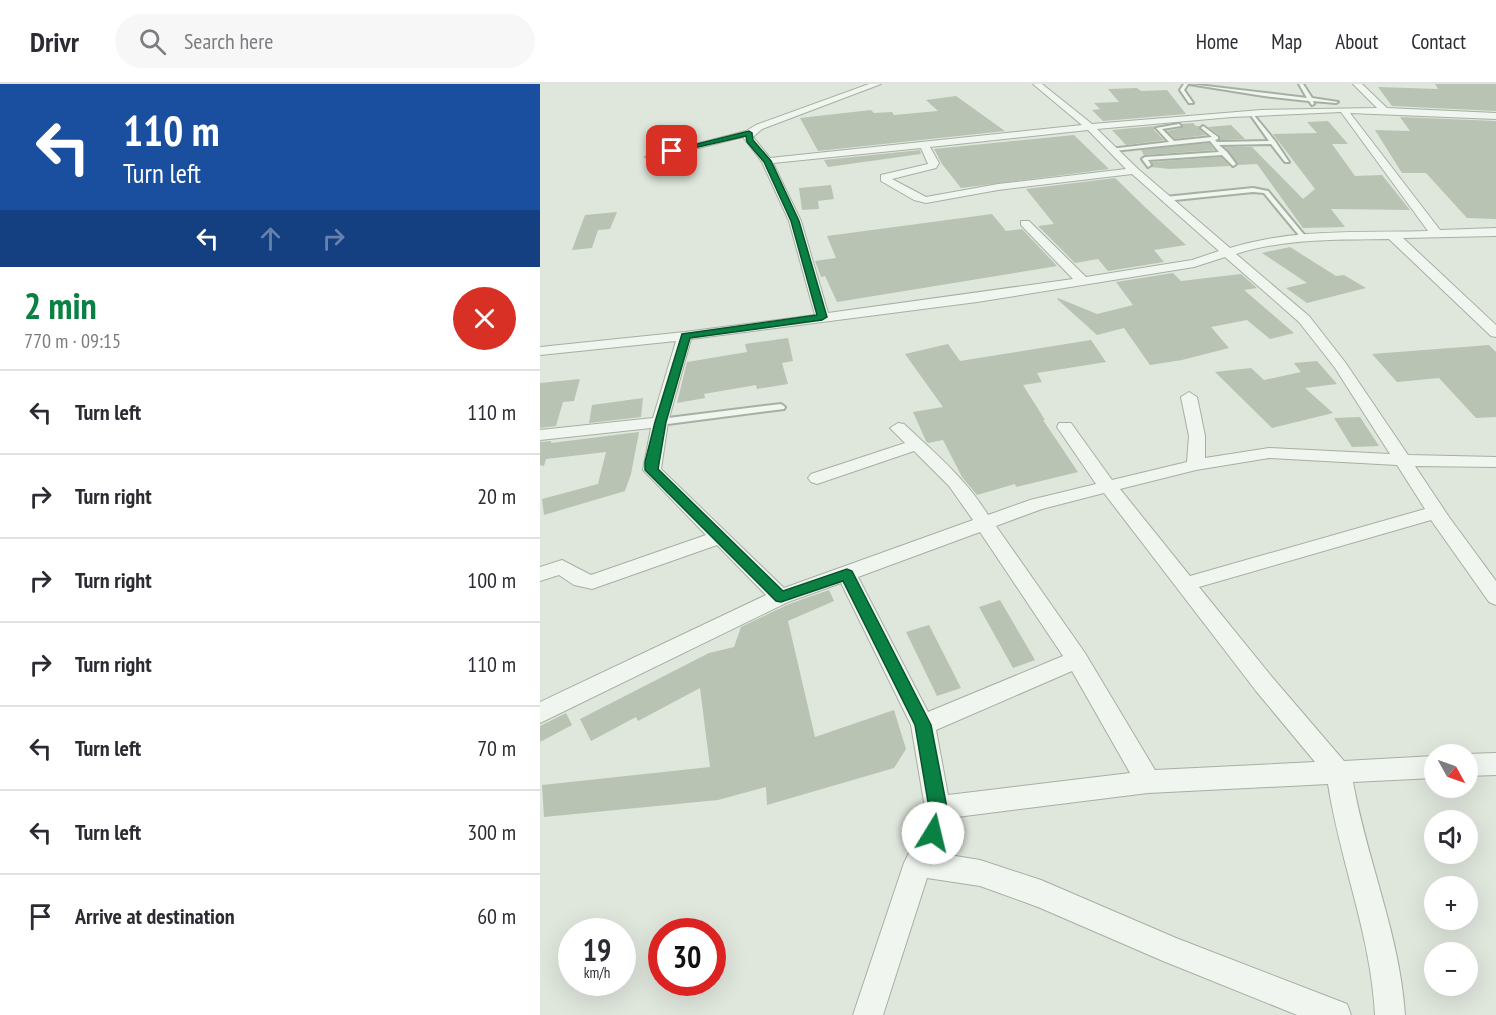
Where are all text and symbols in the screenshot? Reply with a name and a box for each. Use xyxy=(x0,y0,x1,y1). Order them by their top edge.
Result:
search box xyxy=(115,14,535,68)
text: Drivr xyxy=(30,23,79,60)
icon: search xyxy=(136,25,169,58)
text: Search here xyxy=(184,27,273,55)
text: Home xyxy=(1196,28,1238,55)
text: Map xyxy=(1271,28,1302,55)
text: About xyxy=(1335,28,1378,55)
text: Contact xyxy=(1411,28,1466,55)
text: 110 m xyxy=(123,103,220,158)
icon: left xyxy=(24,108,102,186)
pin xyxy=(646,125,697,176)
icon: arrive xyxy=(655,134,688,167)
text: Turn left xyxy=(123,156,201,190)
icon: left xyxy=(191,222,224,255)
icon: ahead xyxy=(254,222,287,255)
icon: right xyxy=(317,222,350,255)
text: 2 min xyxy=(24,282,97,329)
button: close xyxy=(453,287,516,350)
text: 770 m · 09:15 xyxy=(24,328,121,354)
icon: left xyxy=(24,396,57,429)
text: Turn left xyxy=(75,398,141,426)
text: 110 m xyxy=(467,398,516,426)
icon: right xyxy=(24,480,57,513)
text: Turn right xyxy=(75,482,152,510)
text: 20 m xyxy=(477,482,516,510)
icon: right xyxy=(24,564,57,597)
text: Turn right xyxy=(75,566,152,594)
text: 100 m xyxy=(467,566,516,594)
icon: right xyxy=(24,648,57,681)
text: Turn right xyxy=(75,650,152,678)
text: 110 m xyxy=(467,650,516,678)
icon: left xyxy=(24,732,57,765)
text: Turn left xyxy=(75,734,141,762)
text: 70 m xyxy=(477,734,516,762)
north arrow xyxy=(1424,744,1478,798)
map controls xyxy=(1424,744,1478,996)
position arrow xyxy=(901,801,965,865)
button: sound xyxy=(1424,810,1478,864)
icon: left xyxy=(24,816,57,849)
text: Turn left xyxy=(75,818,141,846)
text: 300 m xyxy=(467,818,516,846)
button: + xyxy=(1424,876,1478,930)
icon: arrive xyxy=(24,900,57,933)
text: Arrive at destination xyxy=(75,902,235,930)
text: 60 m xyxy=(477,902,516,930)
speed limit sign: 30 xyxy=(648,918,726,996)
text: 19 xyxy=(583,930,611,969)
button: − xyxy=(1424,942,1478,996)
text: km/h xyxy=(584,963,610,982)

